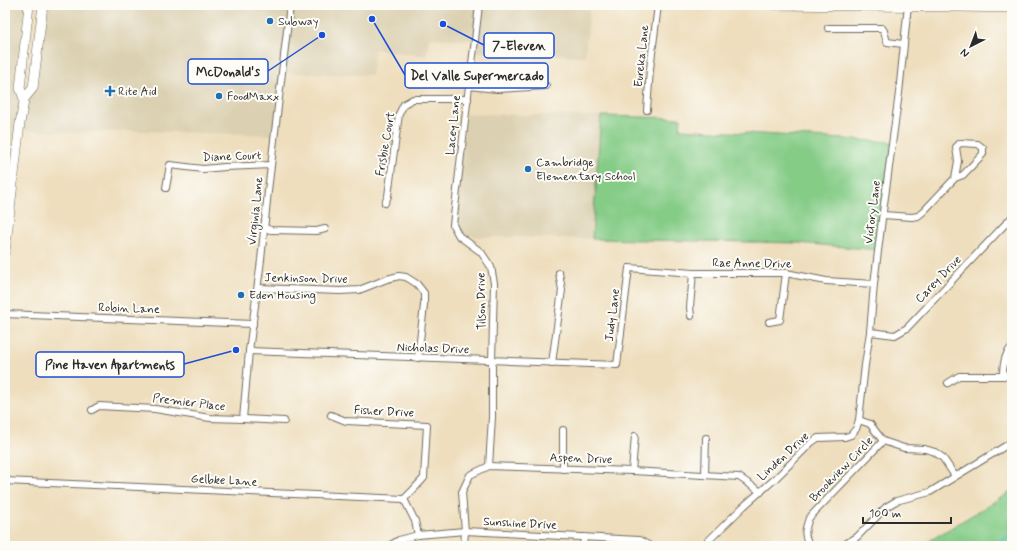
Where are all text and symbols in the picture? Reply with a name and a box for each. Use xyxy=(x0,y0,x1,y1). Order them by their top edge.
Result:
place label: Subway xyxy=(278,14,319,30)
marker: Subway xyxy=(265,16,275,26)
street label: Eureka Lane xyxy=(631,24,653,88)
north arrow xyxy=(951,26,991,66)
callout: 7-Eleven xyxy=(484,33,554,58)
text: 7-Eleven xyxy=(492,38,547,55)
text: N xyxy=(958,45,972,60)
callout: McDonald's xyxy=(188,59,268,84)
callout: Del Valle Supermercado xyxy=(405,63,548,88)
text: McDonald's xyxy=(196,64,260,81)
text: Del Valle Supermercado xyxy=(410,68,545,85)
place label: Rite Aid xyxy=(118,84,157,100)
marker: Rite Aid xyxy=(105,86,115,96)
place label: FoodMaxx xyxy=(227,89,279,105)
marker: FoodMaxx xyxy=(214,91,224,101)
street label: Lacey Lane xyxy=(443,94,465,156)
street label: Frisbie Court xyxy=(372,110,400,178)
street label: Diane Court xyxy=(202,148,262,166)
place label: Cambridge Elementary School xyxy=(536,155,636,185)
marker: Cambridge Elementary School xyxy=(523,164,533,174)
street label: Virginia Lane xyxy=(244,176,268,246)
street label: Victory Lane xyxy=(861,179,885,245)
street label: Carey Drive xyxy=(912,252,965,307)
street label: Rae Anne Drive xyxy=(712,255,792,273)
street label: Jenkinson Drive xyxy=(264,270,348,288)
street label: Tilson Drive xyxy=(473,272,490,330)
place label: Eden Housing xyxy=(249,288,316,304)
street label: Judy Lane xyxy=(602,288,624,342)
marker: Eden Housing xyxy=(236,290,246,300)
street label: Robin Lane xyxy=(98,300,160,318)
street label: Nicholas Drive xyxy=(396,340,469,358)
callout: Pine Haven Apartments xyxy=(36,352,184,377)
text: Pine Haven Apartments xyxy=(45,357,175,375)
street label: Premier Place xyxy=(152,391,226,415)
street label: Fisher Drive xyxy=(353,402,414,422)
street label: Linden Drive xyxy=(754,429,813,485)
street label: Brookview Circle xyxy=(806,434,877,506)
street label: Aspen Drive xyxy=(549,450,613,468)
street label: Gelbke Lane xyxy=(190,471,258,491)
scale bar xyxy=(863,499,951,525)
text: 100 m xyxy=(869,506,901,522)
street label: Sunshine Drive xyxy=(483,514,557,534)

